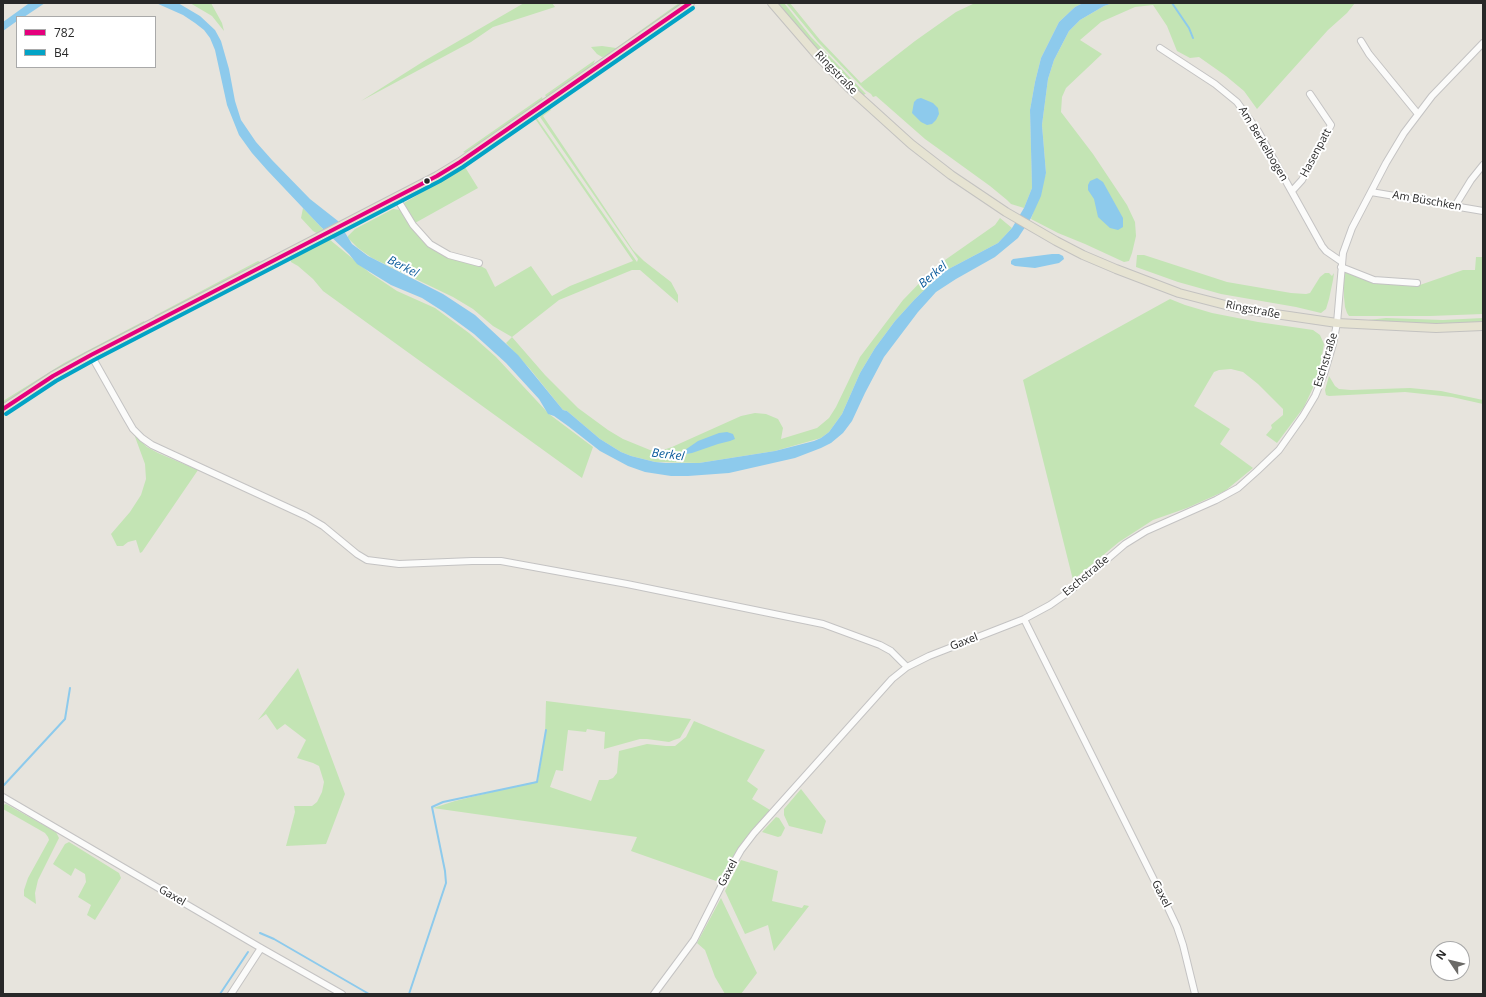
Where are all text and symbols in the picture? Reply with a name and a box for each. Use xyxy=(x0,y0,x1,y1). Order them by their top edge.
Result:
legend xyxy=(16,16,156,68)
text: 782 xyxy=(54,24,75,41)
text: B4 xyxy=(54,44,69,61)
street label: Ringstraße xyxy=(812,49,860,97)
street label: Am Berkelbogen xyxy=(1236,104,1290,184)
street label: Hasenpatt xyxy=(1298,126,1334,180)
unlabelled marker xyxy=(422,176,432,186)
street label: Am Büschken xyxy=(1391,188,1463,214)
water label: Berkel xyxy=(385,253,421,281)
water label: Berkel xyxy=(916,259,950,291)
street label: Ringstraße xyxy=(1225,298,1281,322)
street label: Eschstraße xyxy=(1311,331,1341,389)
water label: Berkel xyxy=(651,446,685,464)
street label: Eschstraße xyxy=(1060,553,1112,599)
street label: Gaxel xyxy=(948,631,980,653)
street label: Gaxel xyxy=(715,857,741,889)
street label: Gaxel xyxy=(1149,878,1173,910)
street label: Gaxel xyxy=(156,883,188,909)
north arrow xyxy=(1430,941,1470,981)
text: N xyxy=(1432,946,1449,962)

